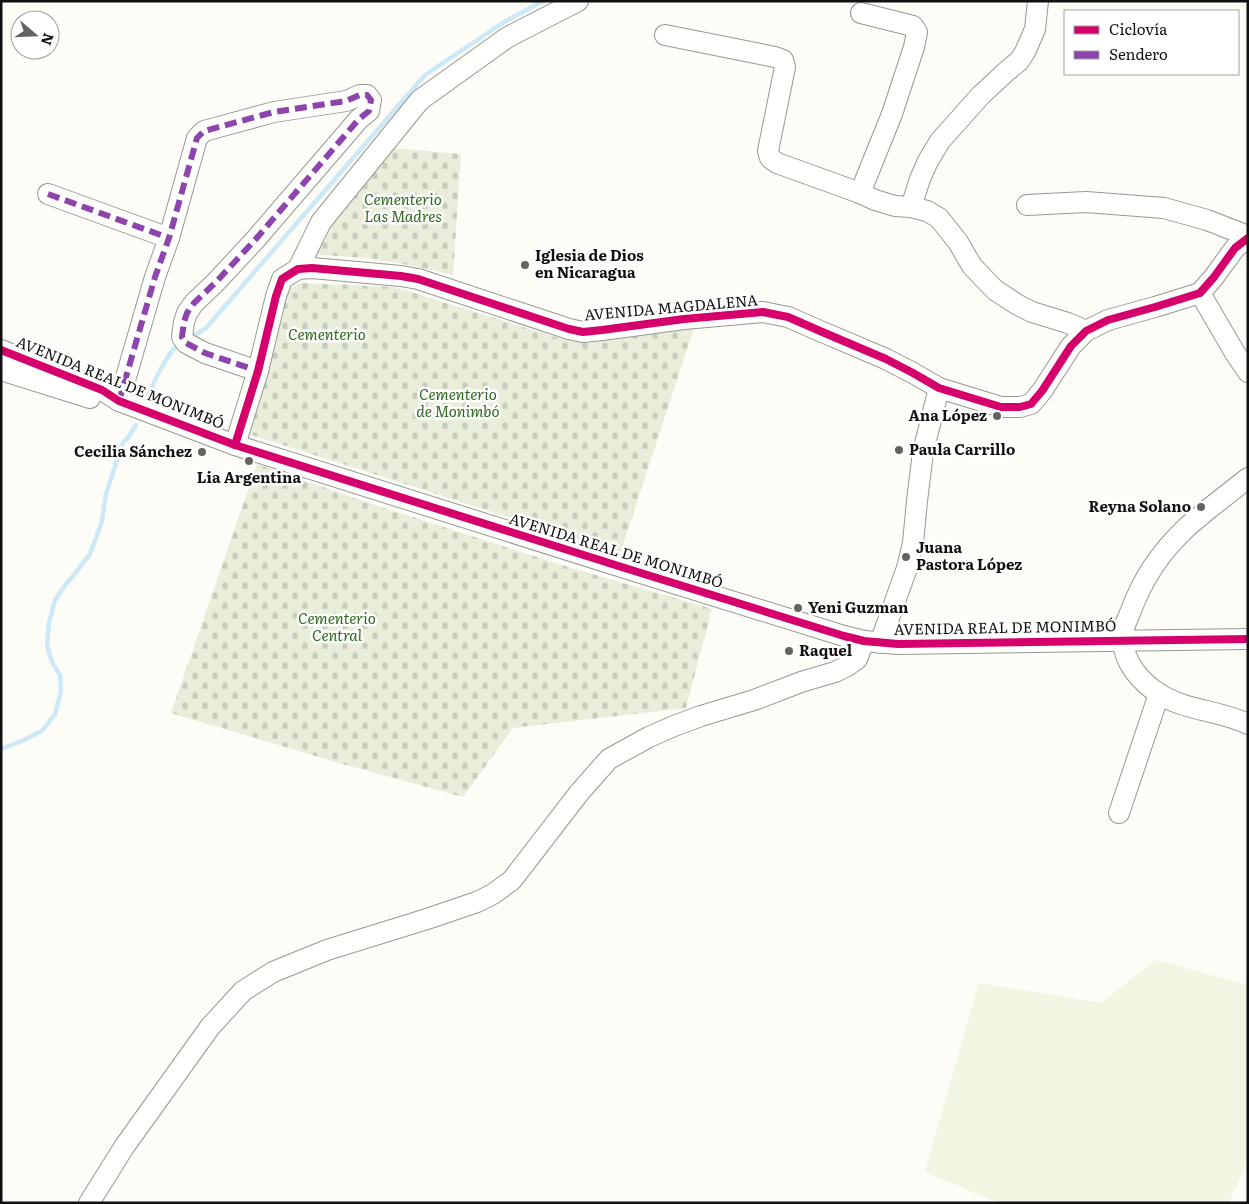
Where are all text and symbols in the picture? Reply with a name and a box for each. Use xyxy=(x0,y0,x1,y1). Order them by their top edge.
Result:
north arrow xyxy=(10,10,60,60)
legend xyxy=(1064,10,1239,75)
text: Ciclovía xyxy=(1109,17,1168,40)
text: N xyxy=(37,31,60,49)
text: Sendero xyxy=(1109,42,1168,65)
park label: Cementerio Las Madres xyxy=(364,187,442,227)
place label: Iglesia de Dios en Nicaragua xyxy=(535,243,644,283)
marker: Iglesia de Dios en Nicaragua xyxy=(519,259,531,271)
street label: AVENIDA MAGDALENA xyxy=(583,287,759,326)
park label: Cementerio xyxy=(288,322,366,345)
street label: AVENIDA REAL DE MONIMBÓ xyxy=(13,329,228,434)
park label: Cementerio de Monimbó xyxy=(416,382,500,422)
place label: Ana López xyxy=(909,403,987,426)
marker: Ana López xyxy=(991,410,1003,422)
place label: Paula Carrillo xyxy=(909,437,1015,460)
place label: Cecilia Sánchez xyxy=(74,439,192,462)
marker: Paula Carrillo xyxy=(893,444,905,456)
marker: Cecilia Sánchez xyxy=(196,446,208,458)
marker: Lia Argentina xyxy=(243,455,255,467)
place label: Lia Argentina xyxy=(197,465,301,488)
place label: Reyna Solano xyxy=(1089,494,1191,517)
marker: Reyna Solano xyxy=(1195,501,1207,513)
street label: AVENIDA REAL DE MONIMBÓ xyxy=(507,506,726,593)
place label: Juana Pastora López xyxy=(916,535,1022,575)
marker: Juana Pastora López xyxy=(900,551,912,563)
place label: Yeni Guzman xyxy=(808,595,909,618)
marker: Yeni Guzman xyxy=(792,602,804,614)
park label: Cementerio Central xyxy=(298,606,376,646)
street label: AVENIDA REAL DE MONIMBÓ xyxy=(893,613,1116,640)
place label: Raquel xyxy=(799,638,853,661)
marker: Raquel xyxy=(783,645,795,657)

